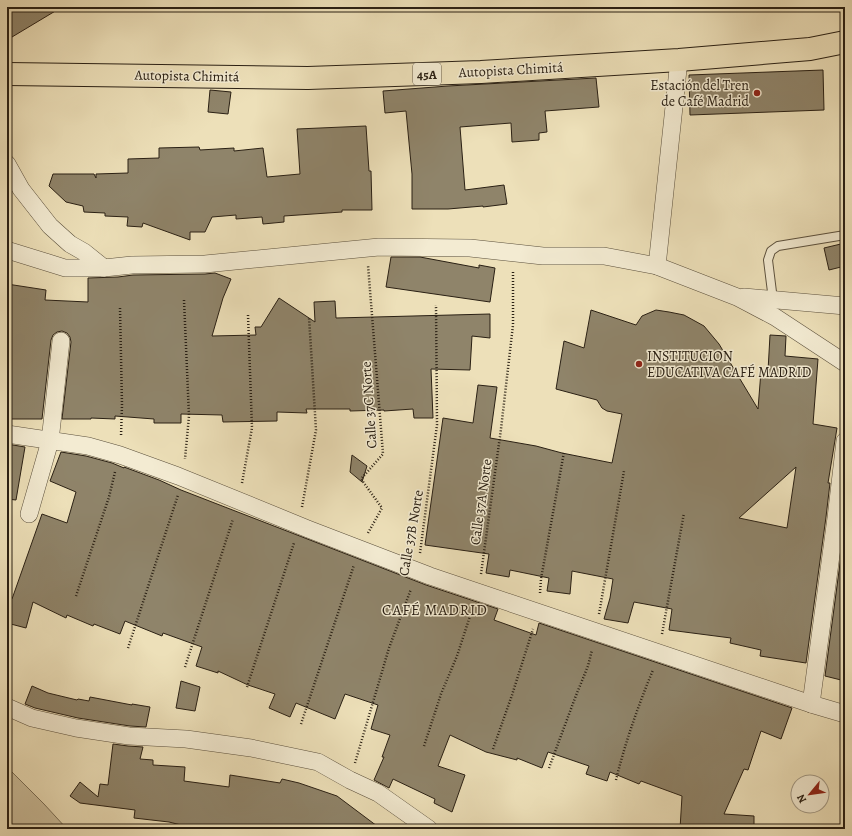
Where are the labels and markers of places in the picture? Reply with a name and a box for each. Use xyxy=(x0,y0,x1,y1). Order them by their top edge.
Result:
place label: Estación del Tren de Café Madrid xyxy=(650,76,749,111)
marker: Estación del Tren de Café Madrid xyxy=(752,88,762,98)
place label: INSTITUCION EDUCATIVA CAFÉ MADRID xyxy=(647,347,811,382)
marker: INSTITUCION EDUCATIVA CAFÉ MADRID xyxy=(634,359,644,369)

